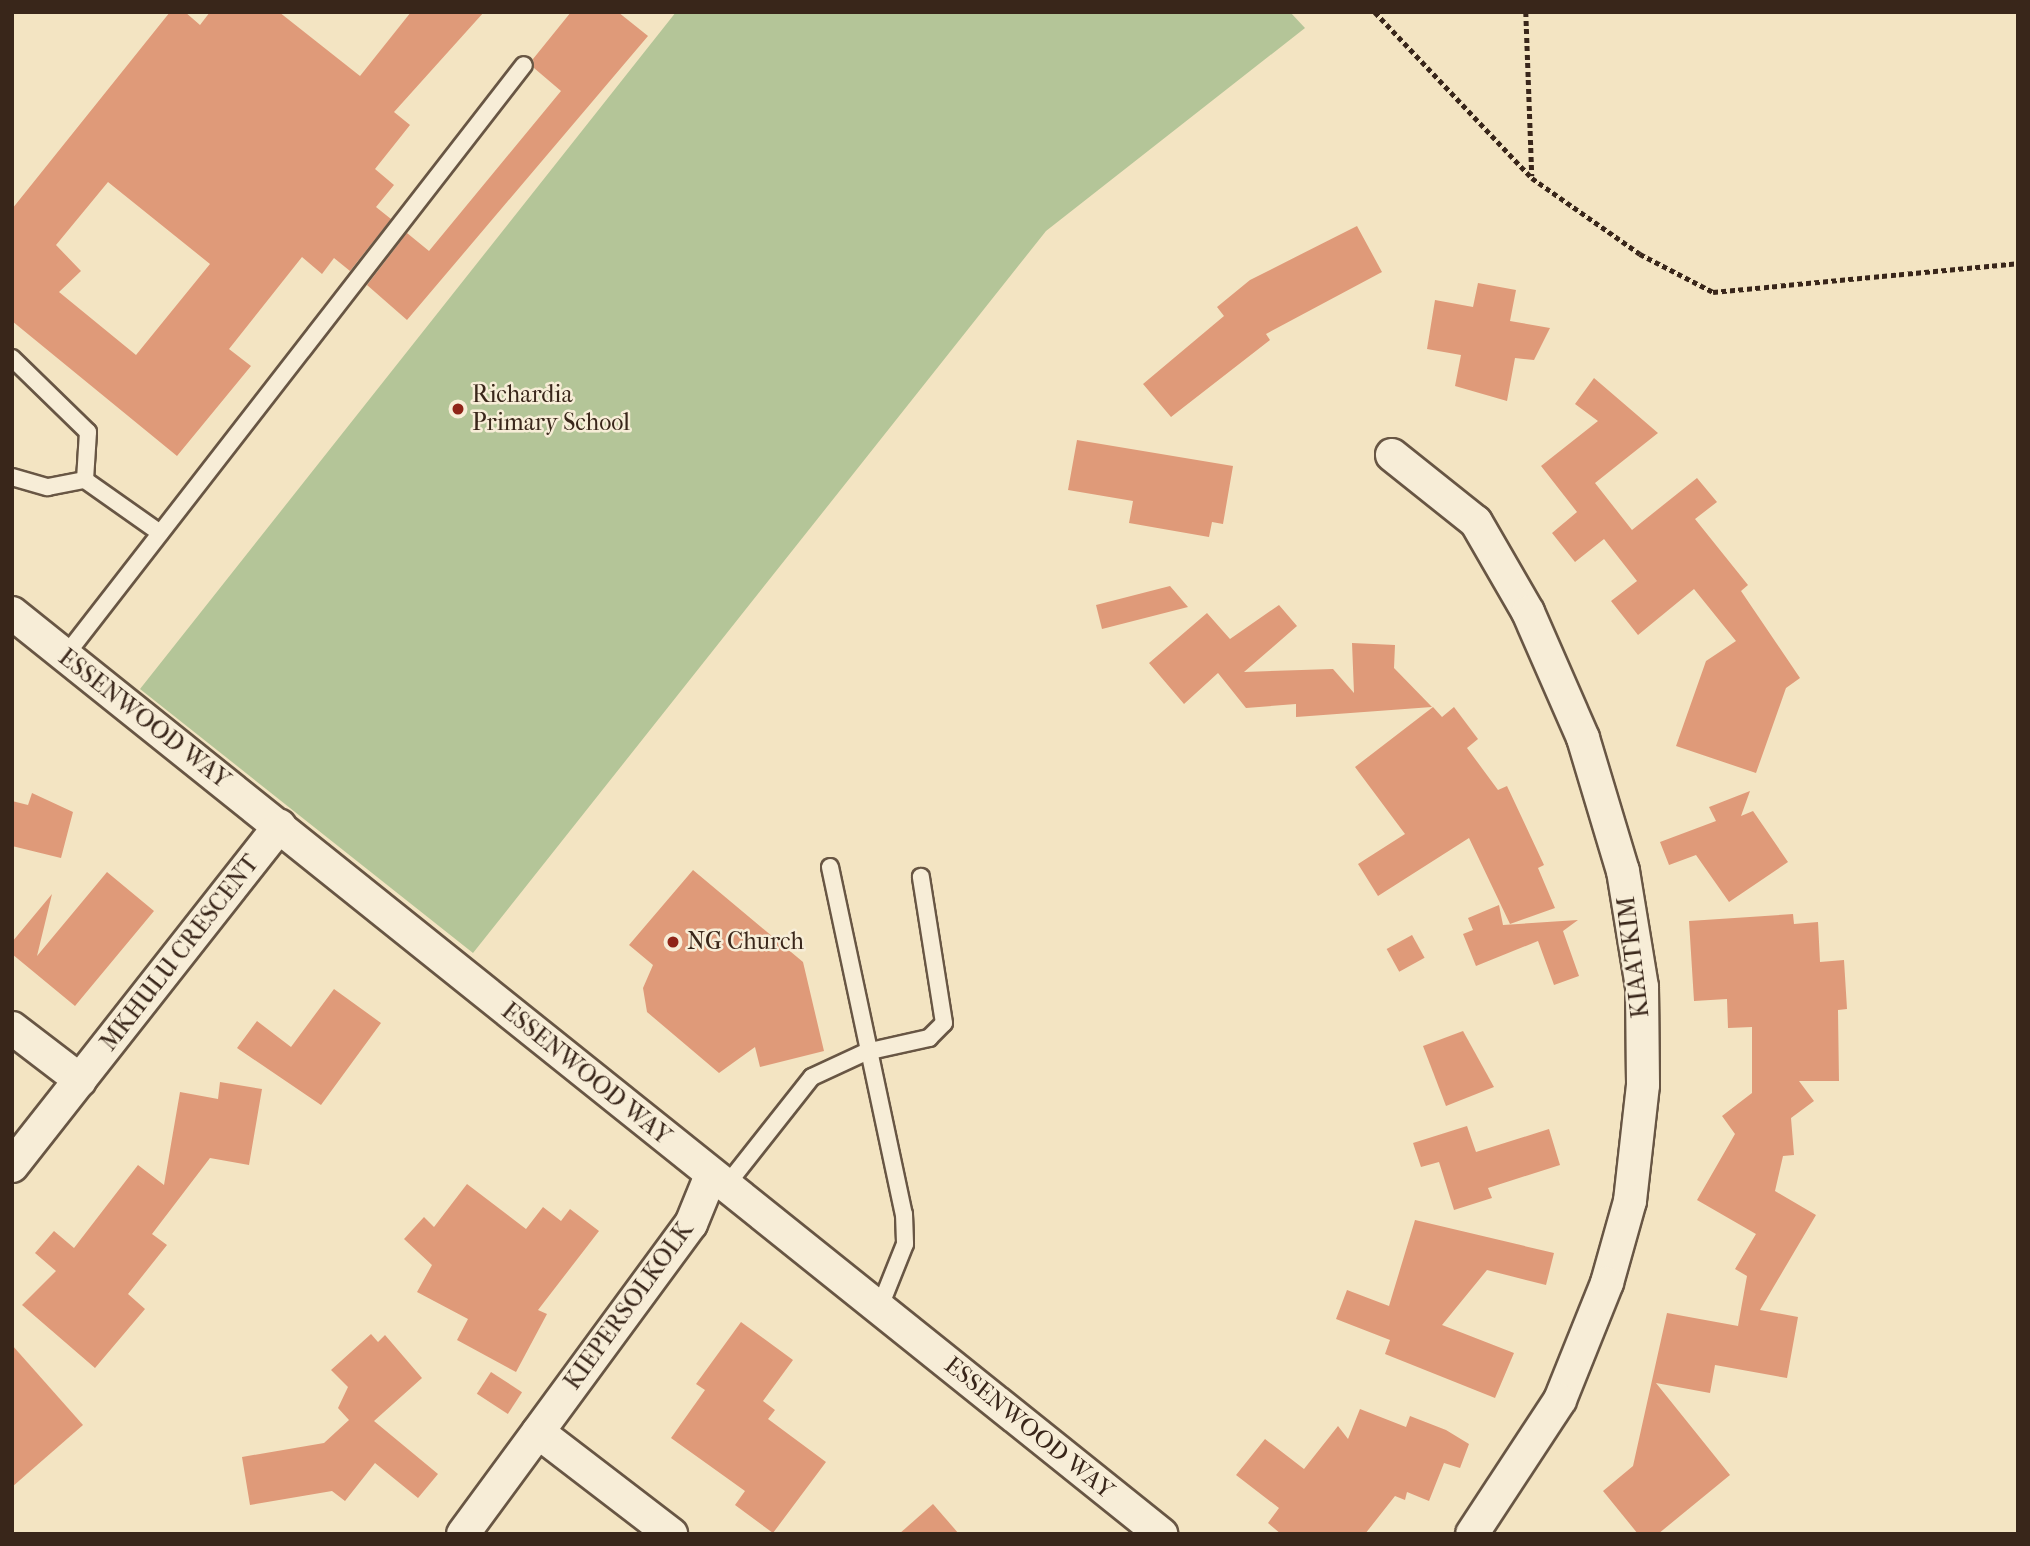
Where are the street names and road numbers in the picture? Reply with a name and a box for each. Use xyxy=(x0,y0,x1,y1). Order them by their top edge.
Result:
street label: ESSENWOOD WAY xyxy=(53,643,235,795)
street label: MKHULU CRESCENT xyxy=(95,849,265,1057)
street label: KIAATKIM xyxy=(1612,895,1656,1019)
street label: ESSENWOOD WAY xyxy=(495,997,677,1151)
street label: KIEPERSOLKOLK xyxy=(558,1216,700,1396)
street label: ESSENWOOD WAY xyxy=(938,1351,1120,1505)

